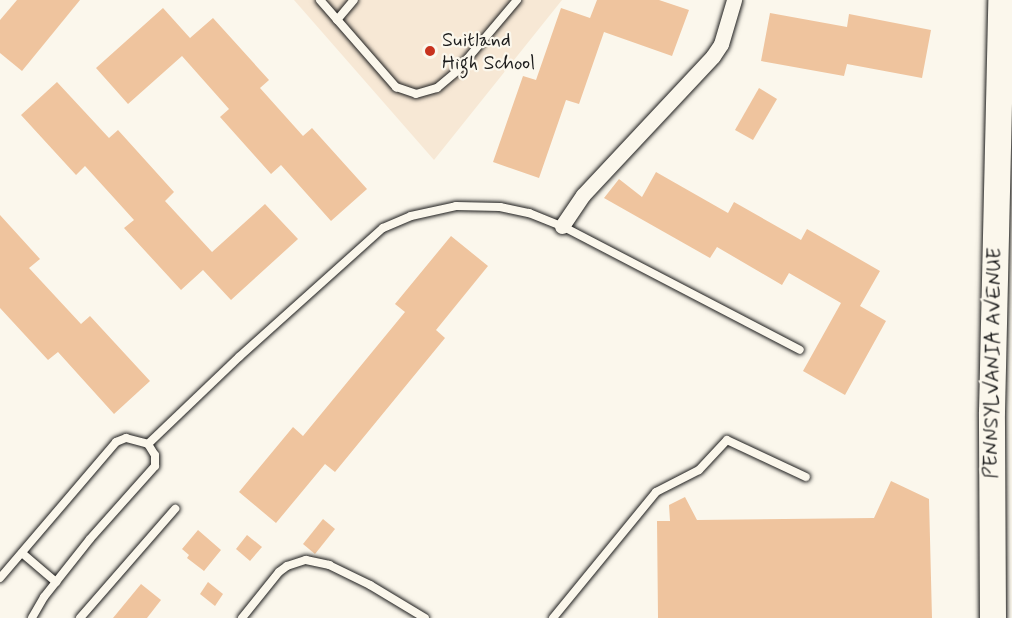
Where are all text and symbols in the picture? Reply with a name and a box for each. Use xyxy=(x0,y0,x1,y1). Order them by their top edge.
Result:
place label: Suitland High School xyxy=(442,28,535,75)
marker: Suitland High School xyxy=(423,44,437,58)
street label: PENNSYLVANIA AVENUE xyxy=(979,247,1007,479)

